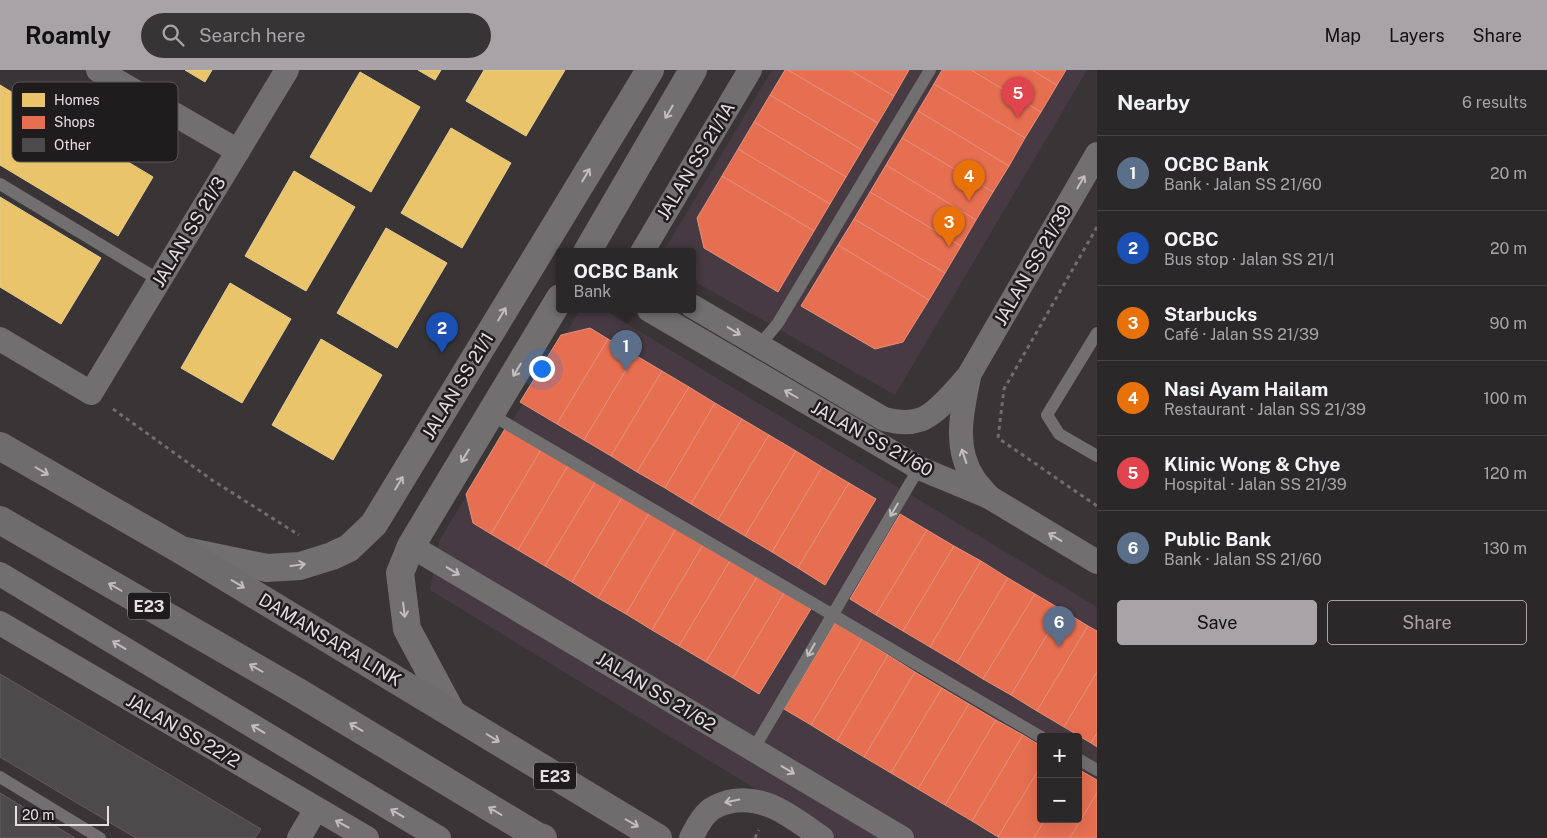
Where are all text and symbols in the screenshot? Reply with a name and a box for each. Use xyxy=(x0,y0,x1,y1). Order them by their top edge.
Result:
search box xyxy=(141,13,491,58)
text: Roamly xyxy=(25,21,111,49)
icon: search xyxy=(159,21,187,49)
text: Search here xyxy=(199,24,306,46)
text: Map xyxy=(1325,25,1361,46)
text: Layers xyxy=(1389,25,1445,46)
text: Share xyxy=(1473,25,1522,46)
pin: 5 xyxy=(1002,77,1034,118)
legend xyxy=(12,82,178,162)
text: Nearby xyxy=(1117,90,1190,115)
text: Homes xyxy=(54,92,100,108)
text: 6 results xyxy=(1462,93,1527,112)
street label: JALAN SS 21/1A xyxy=(652,98,739,223)
one-way arrow xyxy=(663,105,673,119)
text: Shops xyxy=(54,114,95,130)
text: Other xyxy=(54,137,91,153)
text: OCBC Bank xyxy=(1164,153,1269,175)
pin: 4 xyxy=(953,160,985,201)
text: 1 xyxy=(1130,164,1136,183)
text: 20 m xyxy=(1490,164,1527,183)
one-way arrow xyxy=(581,169,591,183)
street label: JALAN SS 21/3 xyxy=(147,173,230,291)
one-way arrow xyxy=(1077,175,1087,189)
text: Bank · Jalan SS 21/60 xyxy=(1164,175,1322,194)
street label: JALAN SS 21/39 xyxy=(989,201,1076,329)
pin: 3 xyxy=(933,206,965,247)
text: OCBC xyxy=(1164,228,1219,250)
text: 2 xyxy=(1128,239,1138,258)
text: 20 m xyxy=(1490,239,1527,258)
popup xyxy=(556,248,696,313)
text: Bus stop · Jalan SS 21/1 xyxy=(1164,250,1335,269)
text: OCBC Bank xyxy=(574,260,678,282)
text: Bank xyxy=(574,282,611,301)
text: Starbucks xyxy=(1164,303,1257,325)
one-way arrow xyxy=(497,307,507,321)
pin: 2 xyxy=(426,312,458,353)
text: 3 xyxy=(1128,314,1138,333)
text: 90 m xyxy=(1490,314,1527,333)
text: Café · Jalan SS 21/39 xyxy=(1164,325,1319,344)
one-way arrow xyxy=(727,326,741,336)
street label: JALAN SS 21/1 xyxy=(418,329,498,443)
pin: 1 xyxy=(610,330,642,371)
your location xyxy=(529,356,555,382)
one-way arrow xyxy=(511,363,521,377)
text: Nasi Ayam Hailam xyxy=(1164,378,1328,400)
one-way arrow xyxy=(785,388,799,398)
text: 4 xyxy=(1128,389,1138,408)
text: 100 m xyxy=(1483,389,1527,408)
street label: JALAN SS 21/60 xyxy=(808,397,937,481)
text: Restaurant · Jalan SS 21/39 xyxy=(1164,400,1366,419)
one-way arrow xyxy=(460,448,470,462)
one-way arrow xyxy=(959,449,968,465)
text: Klinic Wong & Chye xyxy=(1164,453,1340,475)
text: 5 xyxy=(1128,464,1138,483)
text: 120 m xyxy=(1483,464,1527,483)
one-way arrow xyxy=(35,466,49,476)
text: Hospital · Jalan SS 21/39 xyxy=(1164,475,1347,494)
one-way arrow xyxy=(395,476,405,490)
one-way arrow xyxy=(888,503,898,517)
text: Public Bank xyxy=(1164,528,1271,550)
one-way arrow xyxy=(1049,532,1063,542)
text: 6 xyxy=(1128,539,1138,558)
text: 130 m xyxy=(1483,539,1527,558)
text: Bank · Jalan SS 21/60 xyxy=(1164,550,1322,569)
one-way arrow xyxy=(289,560,305,570)
one-way arrow xyxy=(445,566,459,576)
one-way arrow xyxy=(230,580,244,590)
one-way arrow xyxy=(107,582,122,592)
street label: DAMANSARA LINK xyxy=(255,589,405,690)
road number: E23 xyxy=(128,592,170,620)
button: Save xyxy=(1117,600,1317,645)
button: Share xyxy=(1327,600,1527,645)
one-way arrow xyxy=(399,602,409,618)
pin: 6 xyxy=(1043,606,1075,647)
one-way arrow xyxy=(112,640,126,650)
one-way arrow xyxy=(806,643,816,657)
street label: JALAN SS 21/62 xyxy=(593,648,720,735)
one-way arrow xyxy=(249,662,263,672)
street label: JALAN SS 22/2 xyxy=(123,690,244,772)
one-way arrow xyxy=(350,721,364,731)
one-way arrow xyxy=(251,724,265,734)
map controls xyxy=(1037,733,1082,823)
button: + xyxy=(1037,733,1082,778)
one-way arrow xyxy=(486,734,500,744)
road number: E23 xyxy=(534,762,576,789)
one-way arrow xyxy=(780,766,794,776)
button: − xyxy=(1037,778,1082,823)
one-way arrow xyxy=(724,797,740,807)
scale bar xyxy=(15,803,109,826)
one-way arrow xyxy=(489,805,503,815)
text: 20 m xyxy=(22,807,54,823)
one-way arrow xyxy=(391,807,405,817)
one-way arrow xyxy=(335,818,349,828)
one-way arrow xyxy=(625,818,640,828)

